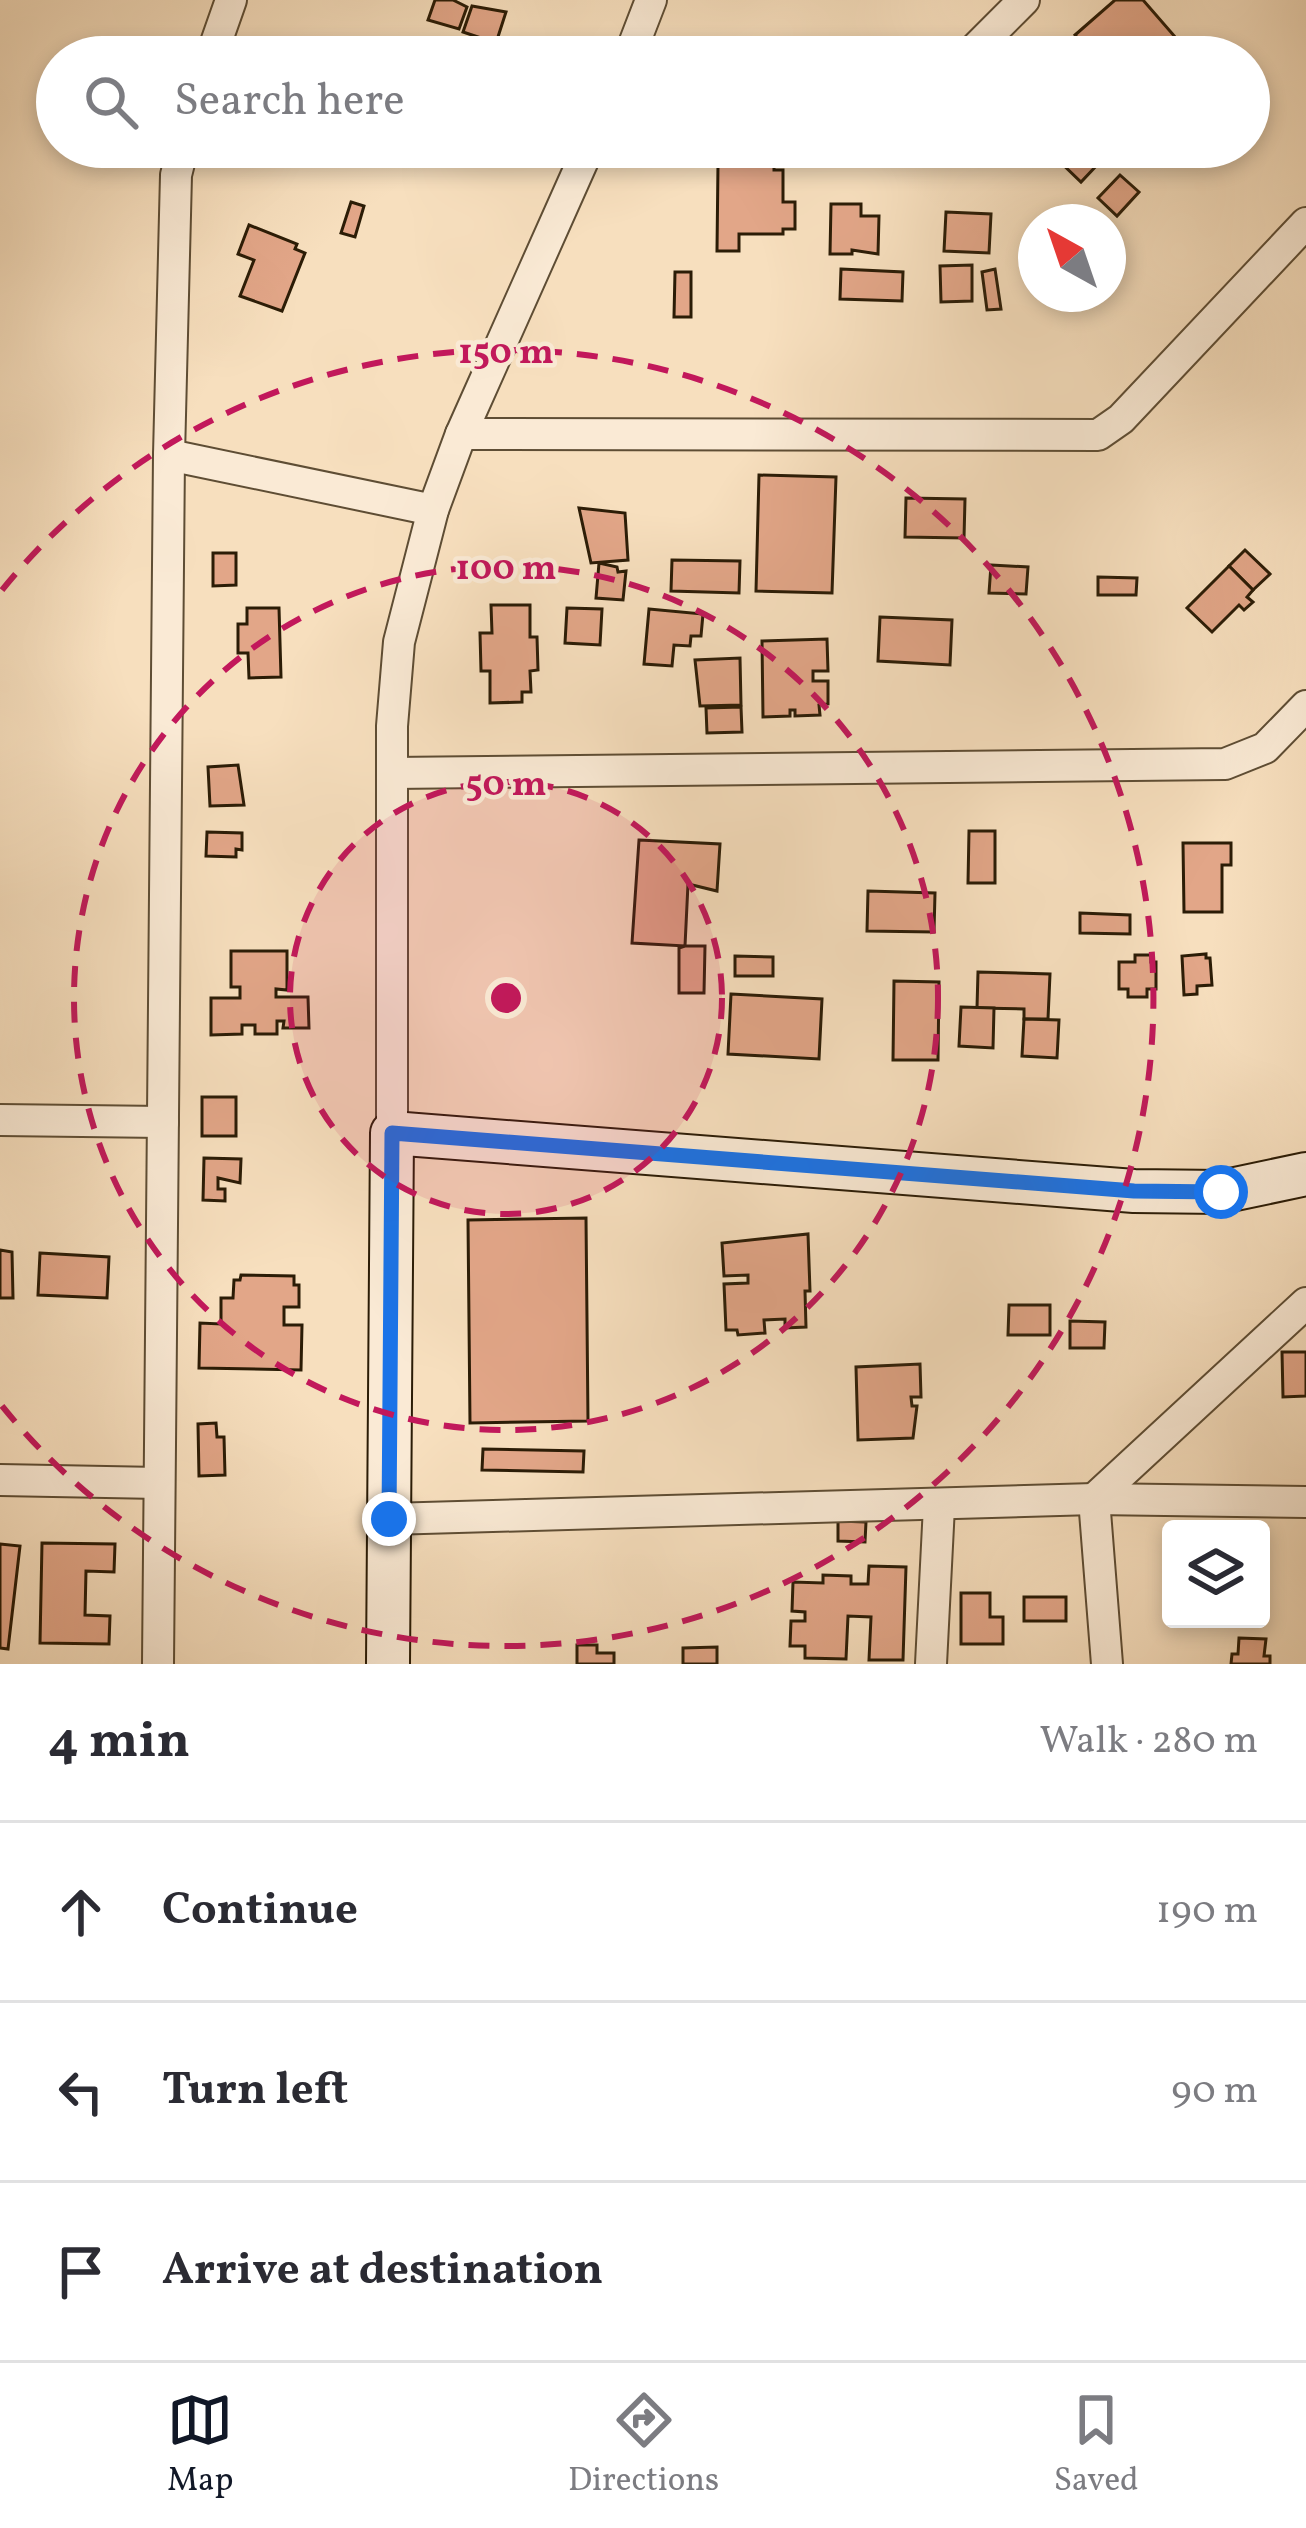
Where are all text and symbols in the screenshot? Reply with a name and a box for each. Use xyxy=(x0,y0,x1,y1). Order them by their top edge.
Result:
search box xyxy=(36,36,1270,168)
icon: search xyxy=(78,69,144,135)
text: Search here xyxy=(174,71,405,134)
north arrow xyxy=(1018,204,1126,312)
text: 150 m xyxy=(458,329,554,379)
text: 100 m xyxy=(455,545,557,595)
text: 50 m xyxy=(465,761,547,811)
centre of rings xyxy=(485,977,527,1019)
route start xyxy=(1194,1165,1248,1219)
route end xyxy=(362,1492,416,1546)
map controls xyxy=(1162,1520,1270,1628)
button: layers xyxy=(1162,1520,1270,1628)
text: 4 min xyxy=(48,1707,190,1778)
text: Walk · 280 m xyxy=(1040,1715,1258,1769)
icon: ahead xyxy=(48,1879,114,1945)
text: Continue xyxy=(162,1880,358,1943)
text: 190 m xyxy=(1156,1885,1258,1939)
icon: left xyxy=(48,2059,114,2125)
text: Turn left xyxy=(162,2060,348,2123)
text: 90 m xyxy=(1171,2065,1258,2119)
icon: arrive xyxy=(48,2239,114,2305)
text: Arrive at destination xyxy=(162,2240,603,2303)
tab: Map xyxy=(167,2387,233,2505)
tab: Directions xyxy=(568,2387,719,2505)
tab: Saved xyxy=(1054,2387,1139,2505)

